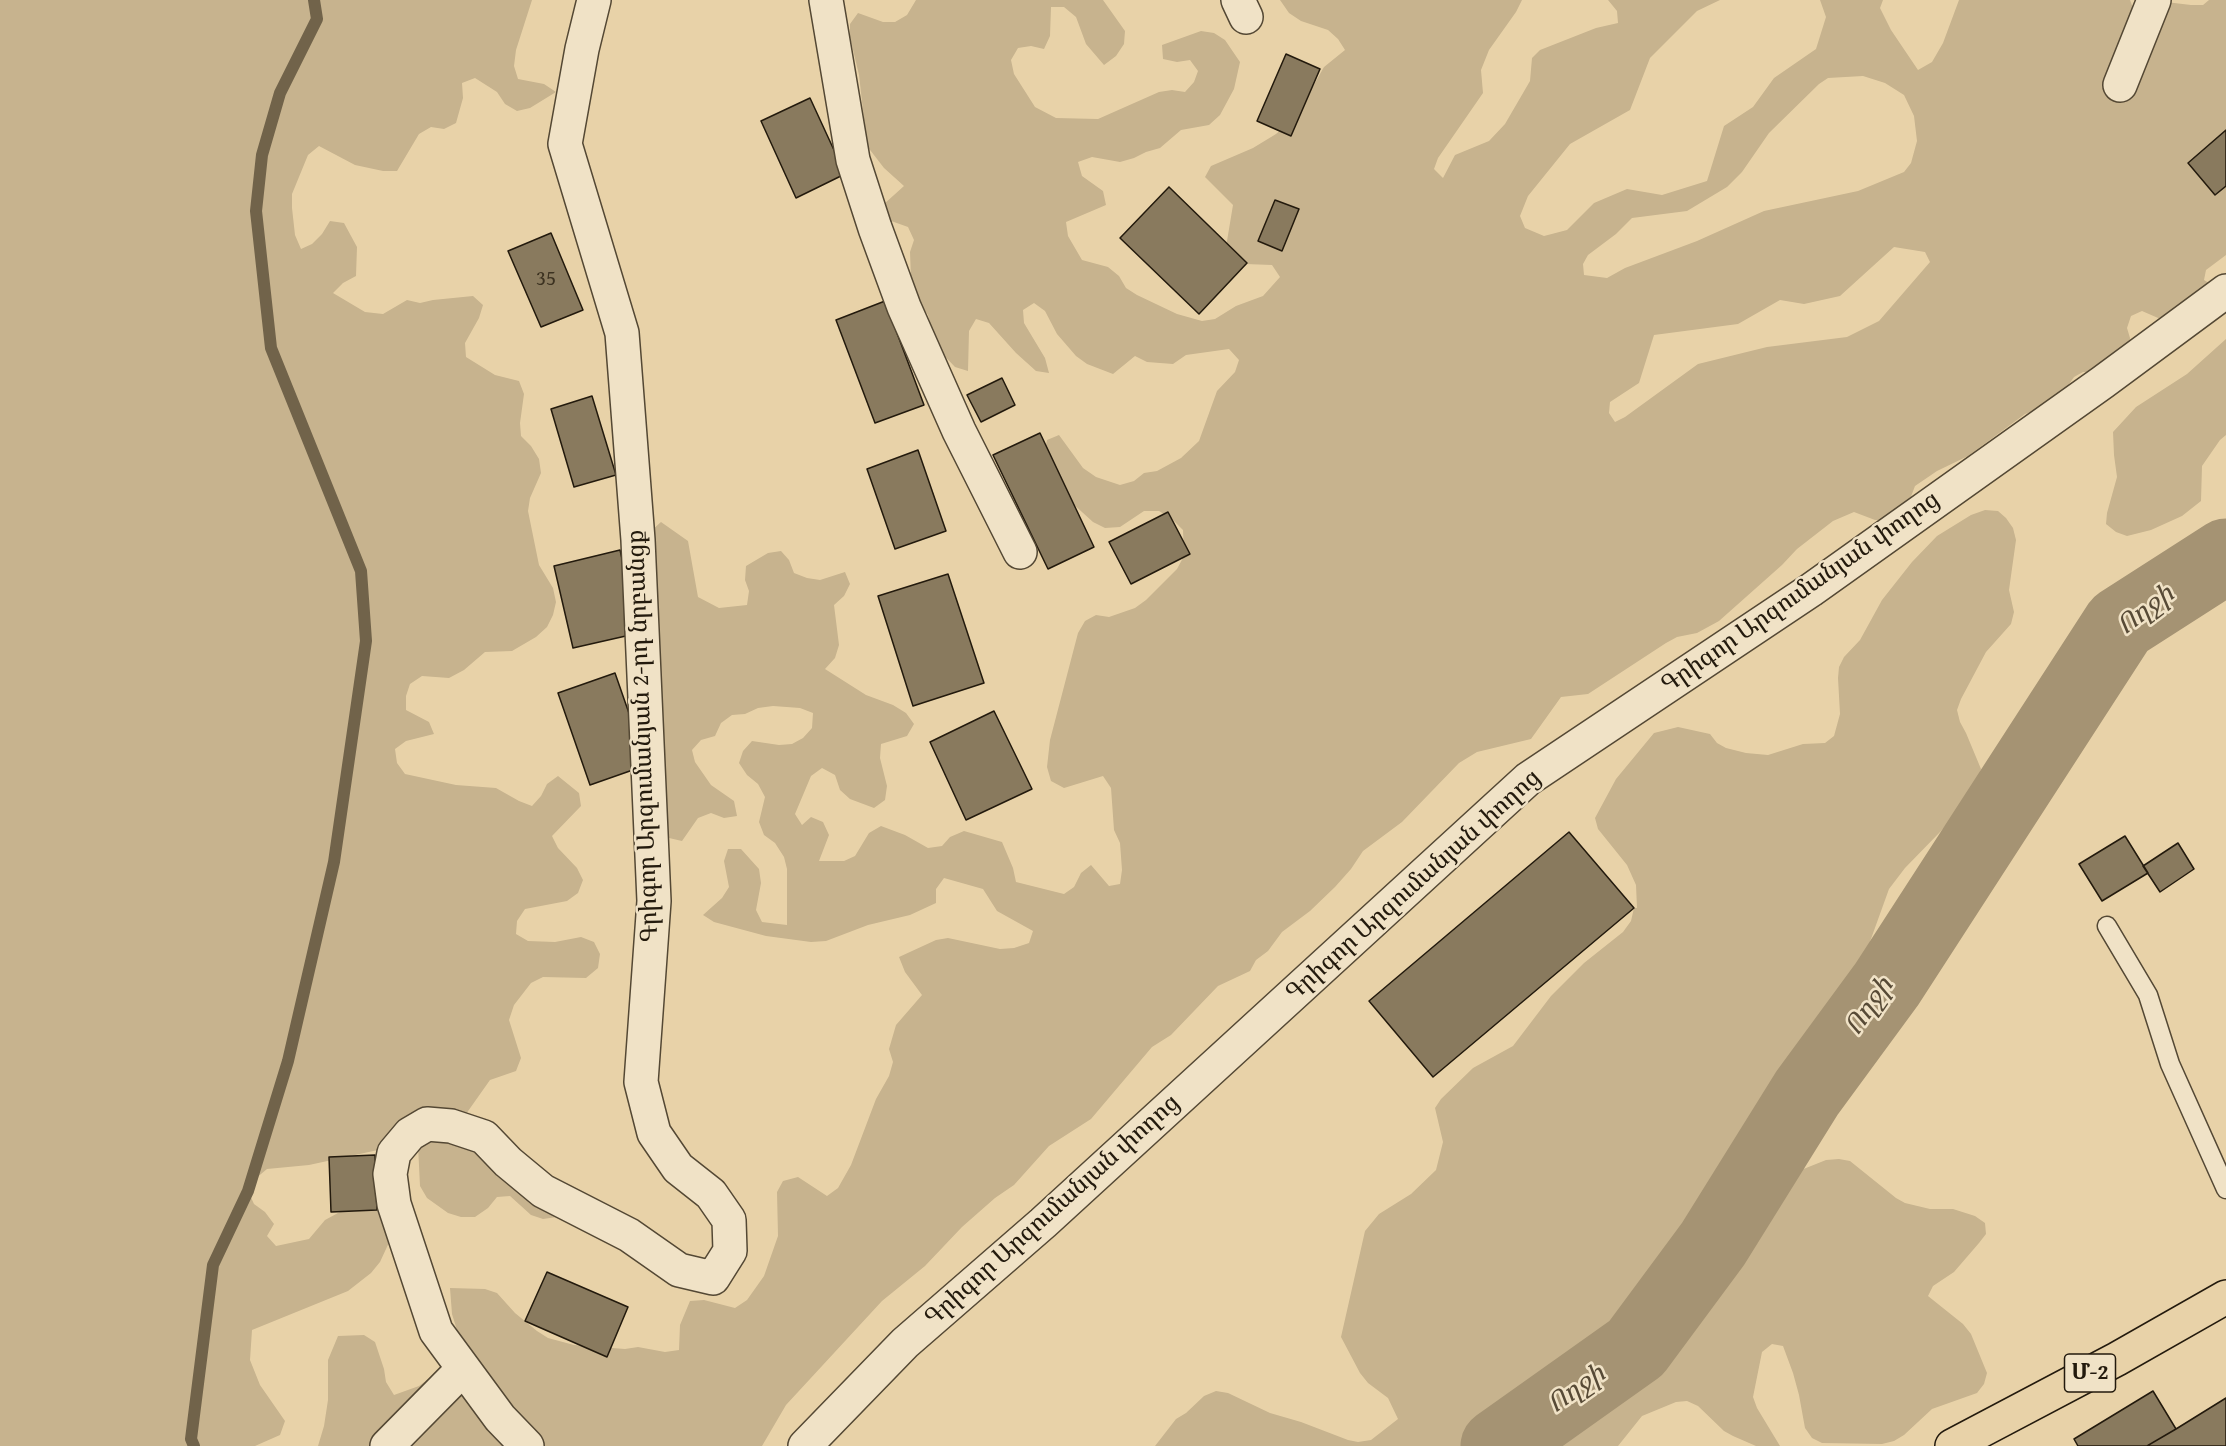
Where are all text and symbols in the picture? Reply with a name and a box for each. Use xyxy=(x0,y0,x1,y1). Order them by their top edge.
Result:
house number: 35 xyxy=(536,267,556,293)
street label: Գրիգոր Արզումանյան փողոց xyxy=(1657,486,1945,700)
street label: Գրիգոր Արզումանյան 2-րդ նրբանցք xyxy=(622,529,666,943)
water label: Ողջի xyxy=(2111,580,2181,642)
street label: Գրիգոր Արզումանյան փողոց xyxy=(1281,764,1547,1008)
water label: Ողջի xyxy=(1839,972,1901,1042)
street label: Գրիգոր Արզումանյան փողոց xyxy=(920,1089,1186,1333)
road number: Մ-2 xyxy=(2064,1354,2116,1392)
water label: Ողջի xyxy=(1542,1359,1612,1421)

